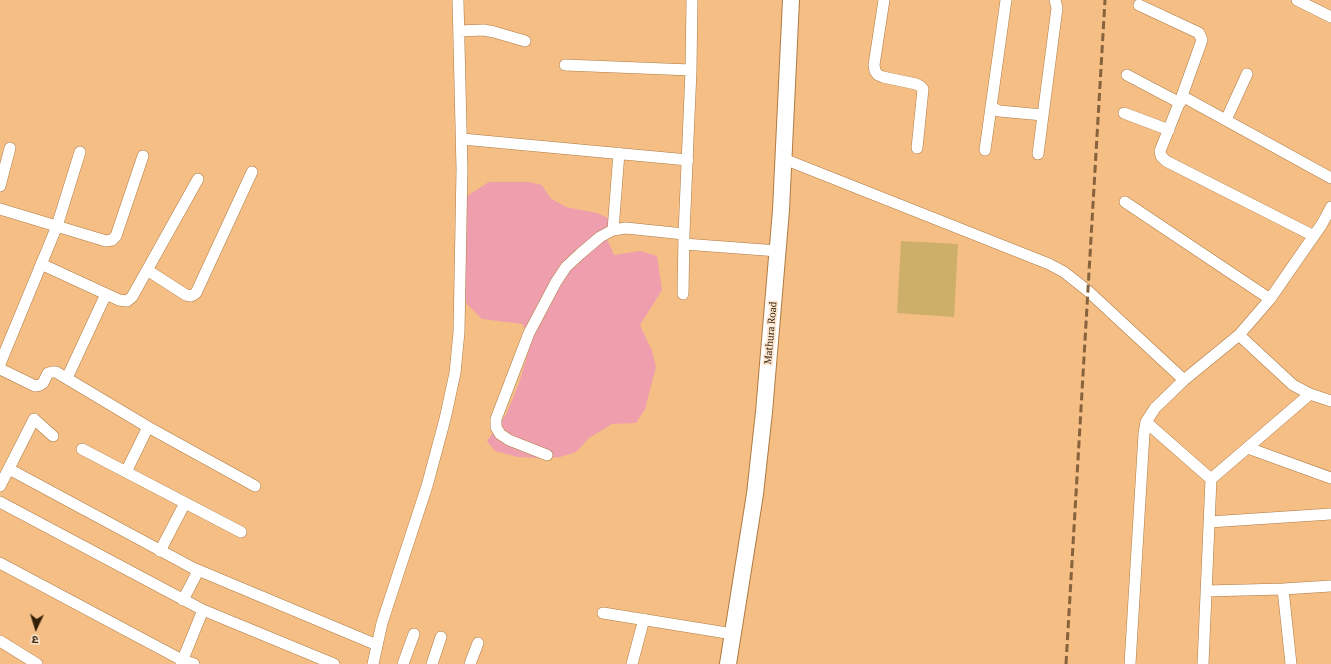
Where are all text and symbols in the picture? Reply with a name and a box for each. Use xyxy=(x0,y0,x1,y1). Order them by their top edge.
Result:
street label: Mathura Road xyxy=(762,301,780,365)
north arrow xyxy=(16,608,56,648)
text: उ xyxy=(31,633,39,647)

